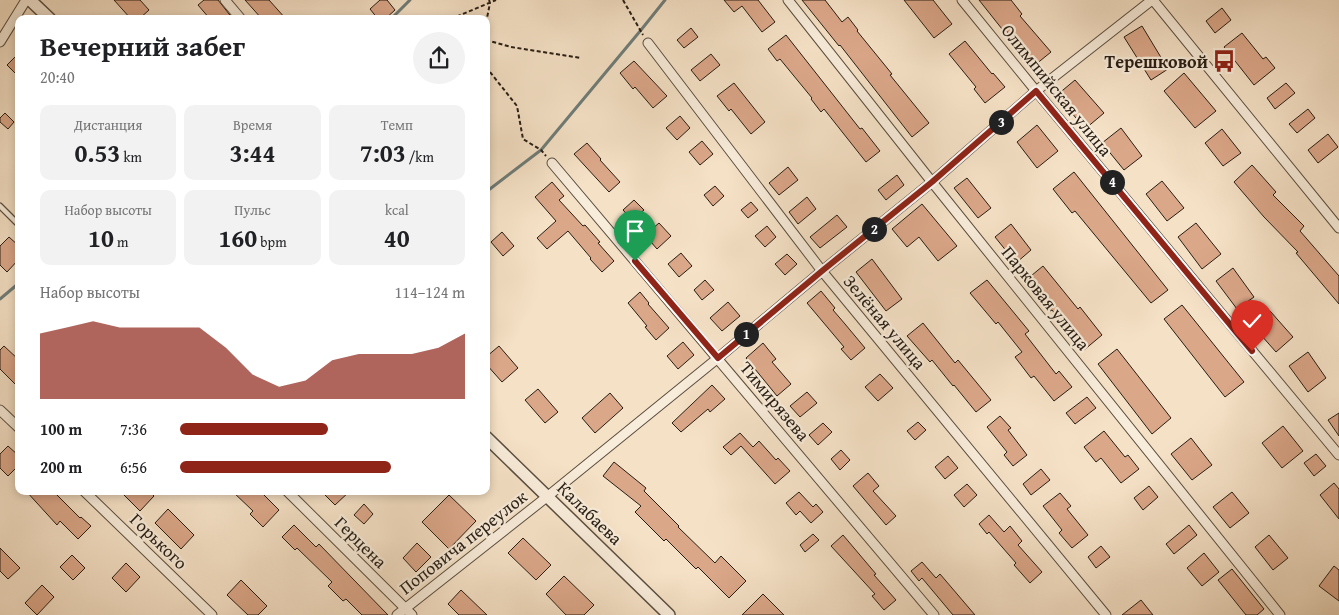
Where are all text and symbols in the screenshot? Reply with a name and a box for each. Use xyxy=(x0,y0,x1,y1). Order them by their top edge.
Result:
street label: Олимпийская улица xyxy=(995,18,1119,162)
text: Вечерний забег xyxy=(40,25,245,66)
button: share xyxy=(413,32,465,84)
place label: Терешковой xyxy=(1105,48,1208,75)
bus stop icon: Терешковой xyxy=(1211,48,1237,74)
text: 20:40 xyxy=(40,65,75,89)
pin: 3 xyxy=(988,110,1014,134)
text: 3 xyxy=(998,112,1005,132)
text: Дистанция xyxy=(74,115,142,135)
text: Время xyxy=(233,115,272,135)
text: Темп xyxy=(381,115,413,135)
text: 0.53 xyxy=(74,135,120,171)
text: 3:44 xyxy=(230,135,275,171)
text: 7:03 xyxy=(360,135,406,171)
text: km xyxy=(120,147,142,167)
text: /km xyxy=(406,147,434,167)
pin: 4 xyxy=(1100,170,1124,194)
text: 4 xyxy=(1109,172,1116,192)
text: Набор высоты xyxy=(64,200,152,220)
text: Пульс xyxy=(234,200,271,220)
text: kcal xyxy=(385,200,409,220)
pin xyxy=(614,210,656,261)
pin: 2 xyxy=(862,216,886,242)
icon: arrive xyxy=(621,217,649,245)
text: 2 xyxy=(871,219,878,239)
text: 10 xyxy=(88,220,114,256)
text: 160 xyxy=(218,220,257,256)
text: 40 xyxy=(384,220,410,256)
text: m xyxy=(114,232,128,252)
text: bpm xyxy=(257,232,287,252)
street label: Парковая улица xyxy=(995,240,1097,356)
street label: Зелёная улица xyxy=(837,269,933,376)
text: Набор высоты xyxy=(40,280,140,304)
text: 114–124 m xyxy=(395,280,465,304)
pin xyxy=(1231,300,1273,351)
icon: check xyxy=(1238,307,1266,335)
pin: 1 xyxy=(734,322,758,346)
text: 1 xyxy=(743,324,750,344)
street label: Тимирязева xyxy=(734,355,817,447)
text: 100 m xyxy=(40,417,82,441)
text: 7:36 xyxy=(120,417,147,441)
text: 200 m xyxy=(40,455,82,479)
text: 6:56 xyxy=(120,455,147,479)
street label: Калабаева xyxy=(551,475,629,551)
street label: Поповича переулок xyxy=(393,483,533,601)
street label: Горького xyxy=(124,506,194,576)
street label: Герцена xyxy=(329,510,394,575)

